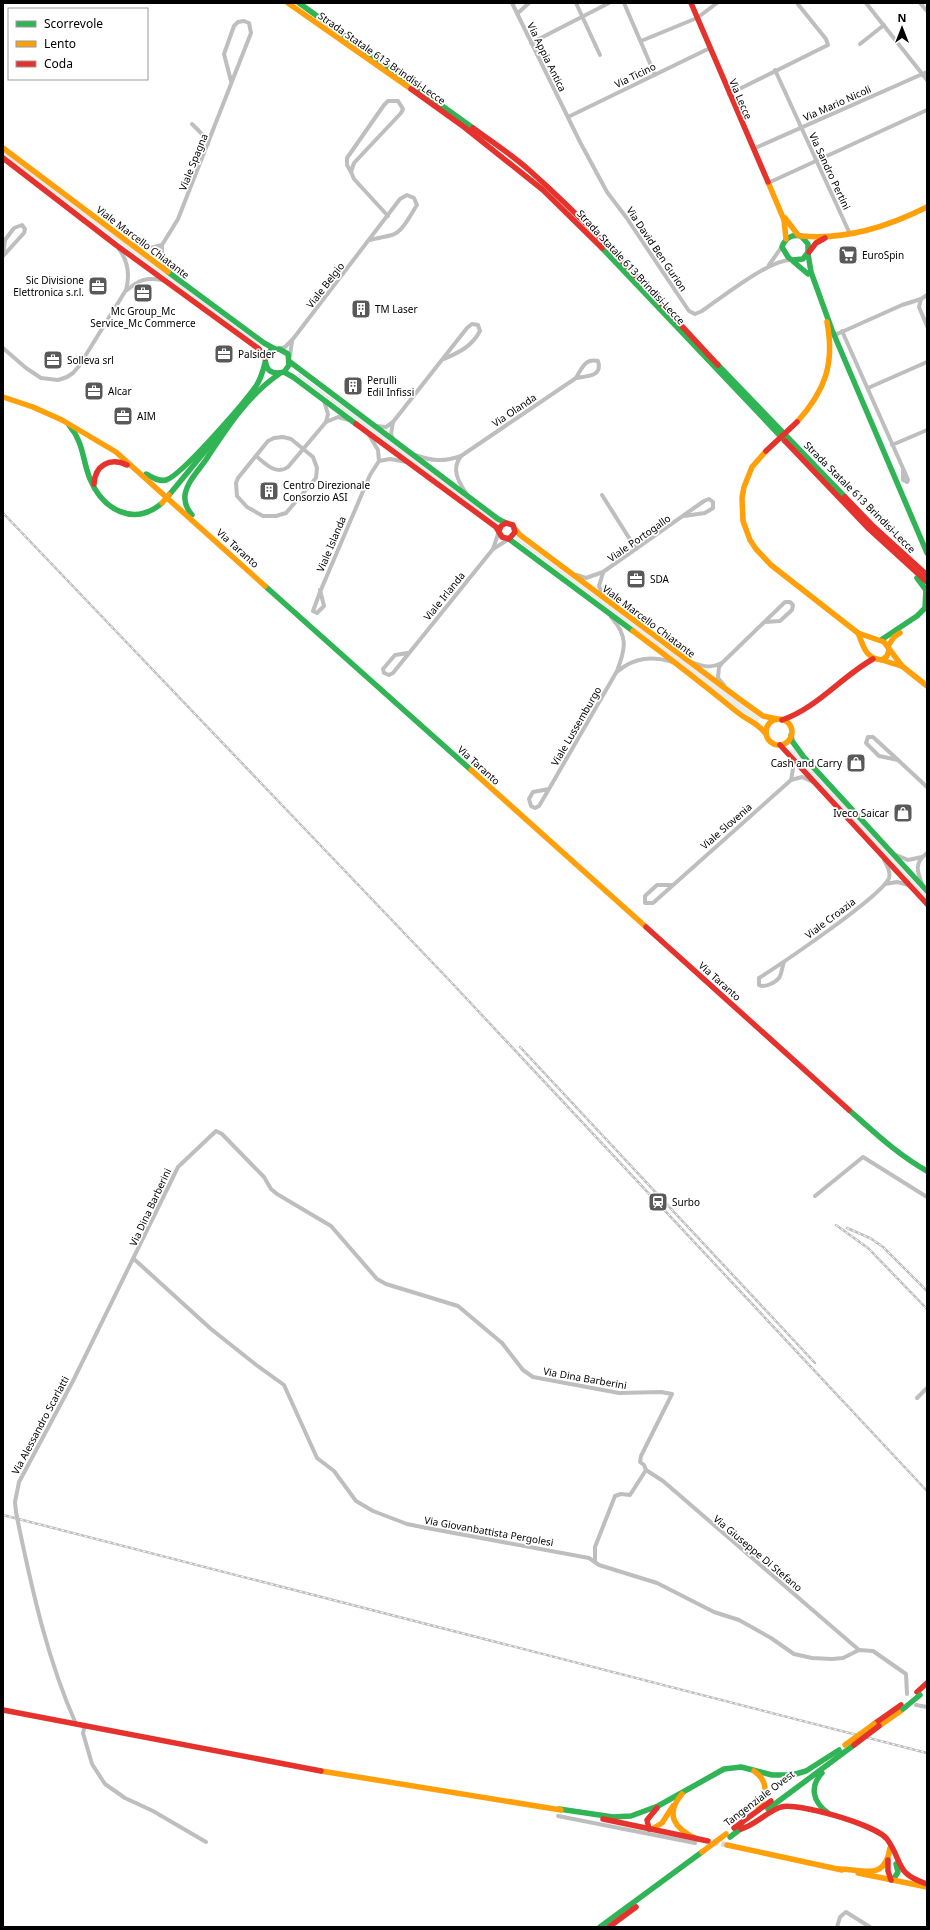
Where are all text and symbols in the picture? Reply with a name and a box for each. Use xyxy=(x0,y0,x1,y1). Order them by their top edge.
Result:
legend xyxy=(8,8,148,80)
north arrow xyxy=(882,8,922,48)
street label: Strada Statale 613 Brindisi-Lecce xyxy=(316,9,449,108)
text: N xyxy=(898,10,906,25)
text: Scorrevole xyxy=(44,15,103,32)
street label: Via Appia Antica xyxy=(524,20,570,94)
text: Lento xyxy=(44,35,76,52)
text: Coda xyxy=(44,55,73,72)
street label: Via Ticino xyxy=(612,59,658,91)
street label: Via Lecce xyxy=(726,77,756,122)
street label: Via Mario Nicoli xyxy=(801,82,873,124)
street label: Via Sandro Pertini xyxy=(806,130,854,212)
street label: Viale Spagna xyxy=(175,131,211,193)
street label: Viale Marcello Chiatante xyxy=(94,202,193,282)
street label: Via David Ben Gurion xyxy=(623,204,691,294)
street label: Strada Statale 613 Brindisi-Lecce xyxy=(574,207,688,328)
supermarket icon: EuroSpin xyxy=(837,244,859,266)
place label: EuroSpin xyxy=(862,248,904,262)
street label: Viale Belgio xyxy=(303,259,347,311)
place label: Sic Divisione Elettronica s.r.l. xyxy=(13,273,84,299)
office icon: Sic Divisione Elettronica s.r.l. xyxy=(87,275,109,297)
office icon: Mc Group_Mc Service_Mc Commerce xyxy=(132,282,154,304)
building icon: TM Laser xyxy=(350,298,372,320)
place label: TM Laser xyxy=(375,302,418,316)
place label: Mc Group_Mc Service_Mc Commerce xyxy=(90,304,196,330)
office icon: Palsider xyxy=(213,343,235,365)
place label: Palsider xyxy=(238,347,276,361)
office icon: Solleva srl xyxy=(42,349,64,371)
place label: Solleva srl xyxy=(67,353,114,367)
place label: Perulli Edil Infissi xyxy=(367,373,414,399)
building icon: Perulli Edil Infissi xyxy=(342,375,364,397)
office icon: Alcar xyxy=(83,380,105,402)
place label: Alcar xyxy=(108,384,132,398)
street label: Via Olanda xyxy=(489,390,539,430)
office icon: AIM xyxy=(112,405,134,427)
place label: AIM xyxy=(137,409,156,423)
street label: Strada Statale 613 Brindisi-Lecce xyxy=(801,438,919,556)
place label: Centro Direzionale Consorzio ASI xyxy=(283,478,370,504)
building icon: Centro Direzionale Consorzio ASI xyxy=(258,480,280,502)
street label: Viale Portogallo xyxy=(605,511,673,565)
street label: Viale Islanda xyxy=(313,514,349,574)
street label: Via Taranto xyxy=(214,525,262,571)
office icon: SDA xyxy=(625,568,647,590)
street label: Viale Irlanda xyxy=(420,569,468,623)
place label: SDA xyxy=(650,572,670,586)
street label: Viale Marcello Chiatante xyxy=(600,581,699,661)
street label: Viale Lussemburgo xyxy=(548,684,604,768)
street label: Via Taranto xyxy=(455,742,503,788)
shop icon: Cash and Carry xyxy=(845,752,867,774)
place label: Cash and Carry xyxy=(771,756,843,770)
street label: Viale Slovenia xyxy=(697,800,755,852)
shop icon: Iveco Saicar xyxy=(892,802,914,824)
place label: Iveco Saicar xyxy=(833,806,889,820)
street label: Viale Croazia xyxy=(802,894,858,942)
street label: Via Taranto xyxy=(696,958,744,1004)
street label: Via Dina Barberini xyxy=(126,1166,174,1248)
station icon: Surbo xyxy=(647,1191,669,1213)
place label: Surbo xyxy=(672,1195,700,1209)
street label: Via Dina Barberini xyxy=(542,1364,628,1392)
street label: Via Alessandro Scarlatti xyxy=(8,1373,72,1477)
street label: Via Giuseppe Di Stefano xyxy=(710,1512,806,1594)
street label: Via Giovanbattista Pergolesi xyxy=(423,1513,555,1549)
street label: Tangenziale Ovest xyxy=(721,1767,798,1829)

